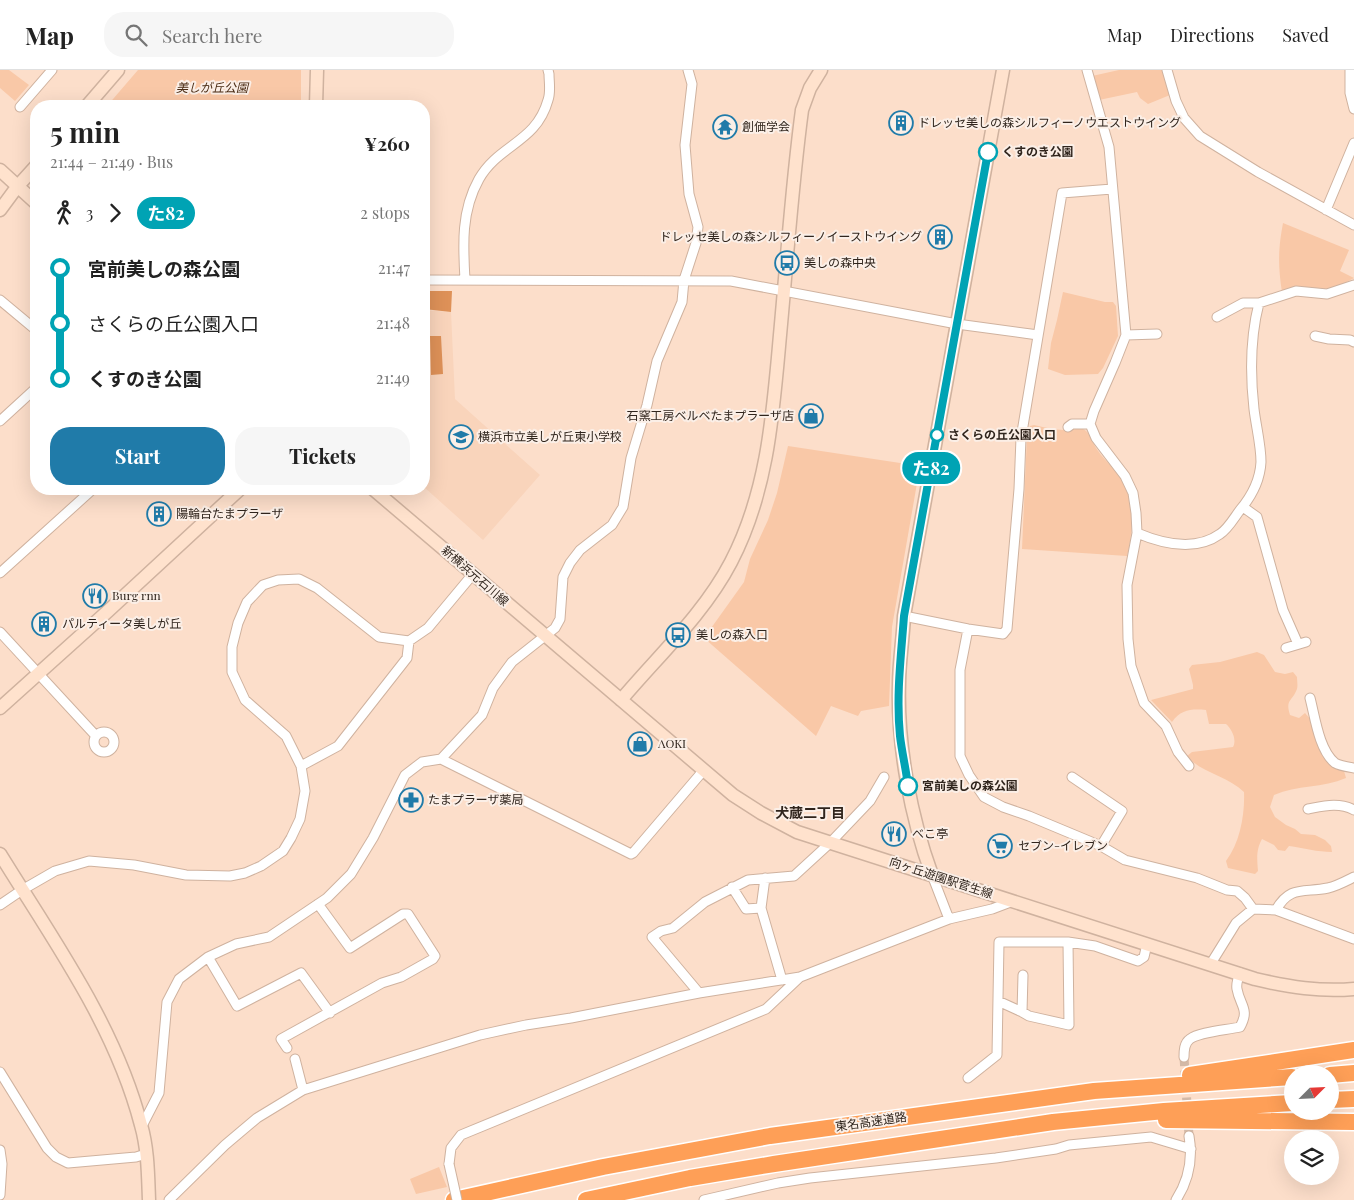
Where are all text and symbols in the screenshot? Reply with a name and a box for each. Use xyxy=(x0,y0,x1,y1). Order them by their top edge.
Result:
search box xyxy=(104,12,454,57)
text: Map xyxy=(25,19,74,51)
icon: search xyxy=(122,21,150,49)
text: Search here xyxy=(162,22,262,48)
text: Map xyxy=(1107,23,1142,47)
text: Directions xyxy=(1170,23,1254,47)
text: Saved xyxy=(1282,23,1329,47)
park label: 美しが丘公園 xyxy=(176,79,250,95)
building icon: ドレッセ美しの森シルフィーノウエストウイング xyxy=(888,110,914,136)
text: 5 min xyxy=(50,113,120,150)
temple icon: 創価学会 xyxy=(712,114,738,140)
place label: ドレッセ美しの森シルフィーノウエストウイング xyxy=(918,114,1181,130)
place label: 創価学会 xyxy=(742,118,790,134)
text: ¥260 xyxy=(364,130,410,156)
marker: くすのき公園 xyxy=(978,142,998,162)
place label: くすのき公園 xyxy=(1002,143,1074,159)
text: 21:44 – 21:49 · Bus xyxy=(50,151,173,172)
icon: walk xyxy=(50,199,78,227)
icon: forward xyxy=(101,199,129,227)
text: た82 xyxy=(147,201,185,225)
text: 3 xyxy=(86,202,93,223)
text: 2 stops xyxy=(360,202,410,223)
building icon: ドレッセ美しの森シルフィーノイーストウイング xyxy=(927,224,953,250)
place label: ドレッセ美しの森シルフィーノイーストウイング xyxy=(660,228,922,244)
bus stop icon: 美しの森中央 xyxy=(774,250,800,276)
place label: 美しの森中央 xyxy=(804,254,876,270)
text: 宮前美しの森公園 xyxy=(88,255,240,281)
text: 21:47 xyxy=(378,257,410,278)
text: さくらの丘公園入口 xyxy=(88,310,259,336)
text: 21:48 xyxy=(376,312,410,333)
text: くすのき公園 xyxy=(88,365,201,391)
text: 21:49 xyxy=(376,367,410,388)
shop icon: 石窯工房ベルベたまプラーザ店 xyxy=(798,403,824,429)
place label: 石窯工房ベルベたまプラーザ店 xyxy=(627,407,794,423)
school or university icon: 横浜市立美しが丘東小学校 xyxy=(448,424,474,450)
place label: さくらの丘公園入口 xyxy=(948,426,1056,442)
button: Start xyxy=(50,427,225,485)
button: Tickets xyxy=(235,427,410,485)
place label: 横浜市立美しが丘東小学校 xyxy=(478,428,622,444)
marker: さくらの丘公園入口 xyxy=(930,428,944,442)
line badge: た82 xyxy=(902,452,960,484)
text: た82 xyxy=(912,456,950,480)
building icon: 陽輪台たまプラーザ xyxy=(146,501,172,527)
place label: 陽輪台たまプラーザ xyxy=(176,505,283,521)
street label: 新横浜元石川線 xyxy=(439,542,513,609)
restaurant icon: Burg rnn xyxy=(82,583,108,609)
place label: Burg rnn xyxy=(112,587,161,603)
building icon: パルティータ美しが丘 xyxy=(31,611,57,637)
place label: パルティータ美しが丘 xyxy=(62,615,181,631)
bus stop icon: 美しの森入口 xyxy=(665,622,691,648)
place label: 美しの森入口 xyxy=(696,626,768,642)
shop icon: AOKI xyxy=(627,731,653,757)
place label: AOKI xyxy=(657,735,686,751)
marker: 宮前美しの森公園 xyxy=(898,776,918,796)
place label: 宮前美しの森公園 xyxy=(922,777,1018,793)
pharmacy icon: たまプラーザ薬局 xyxy=(398,787,424,813)
place label: たまプラーザ薬局 xyxy=(428,791,523,807)
district label: 犬蔵二丁目 xyxy=(775,803,845,822)
restaurant icon: べこ亭 xyxy=(881,821,907,847)
place label: べこ亭 xyxy=(912,825,948,841)
supermarket icon: セブン-イレブン xyxy=(987,833,1013,859)
place label: セブン-イレブン xyxy=(1018,837,1108,853)
street label: 向ヶ丘遊園駅菅生線 xyxy=(887,853,995,901)
north arrow xyxy=(1284,1065,1339,1120)
map controls xyxy=(1284,1065,1339,1185)
street label: 東名高速道路 xyxy=(834,1108,908,1134)
button: layers xyxy=(1284,1130,1339,1185)

